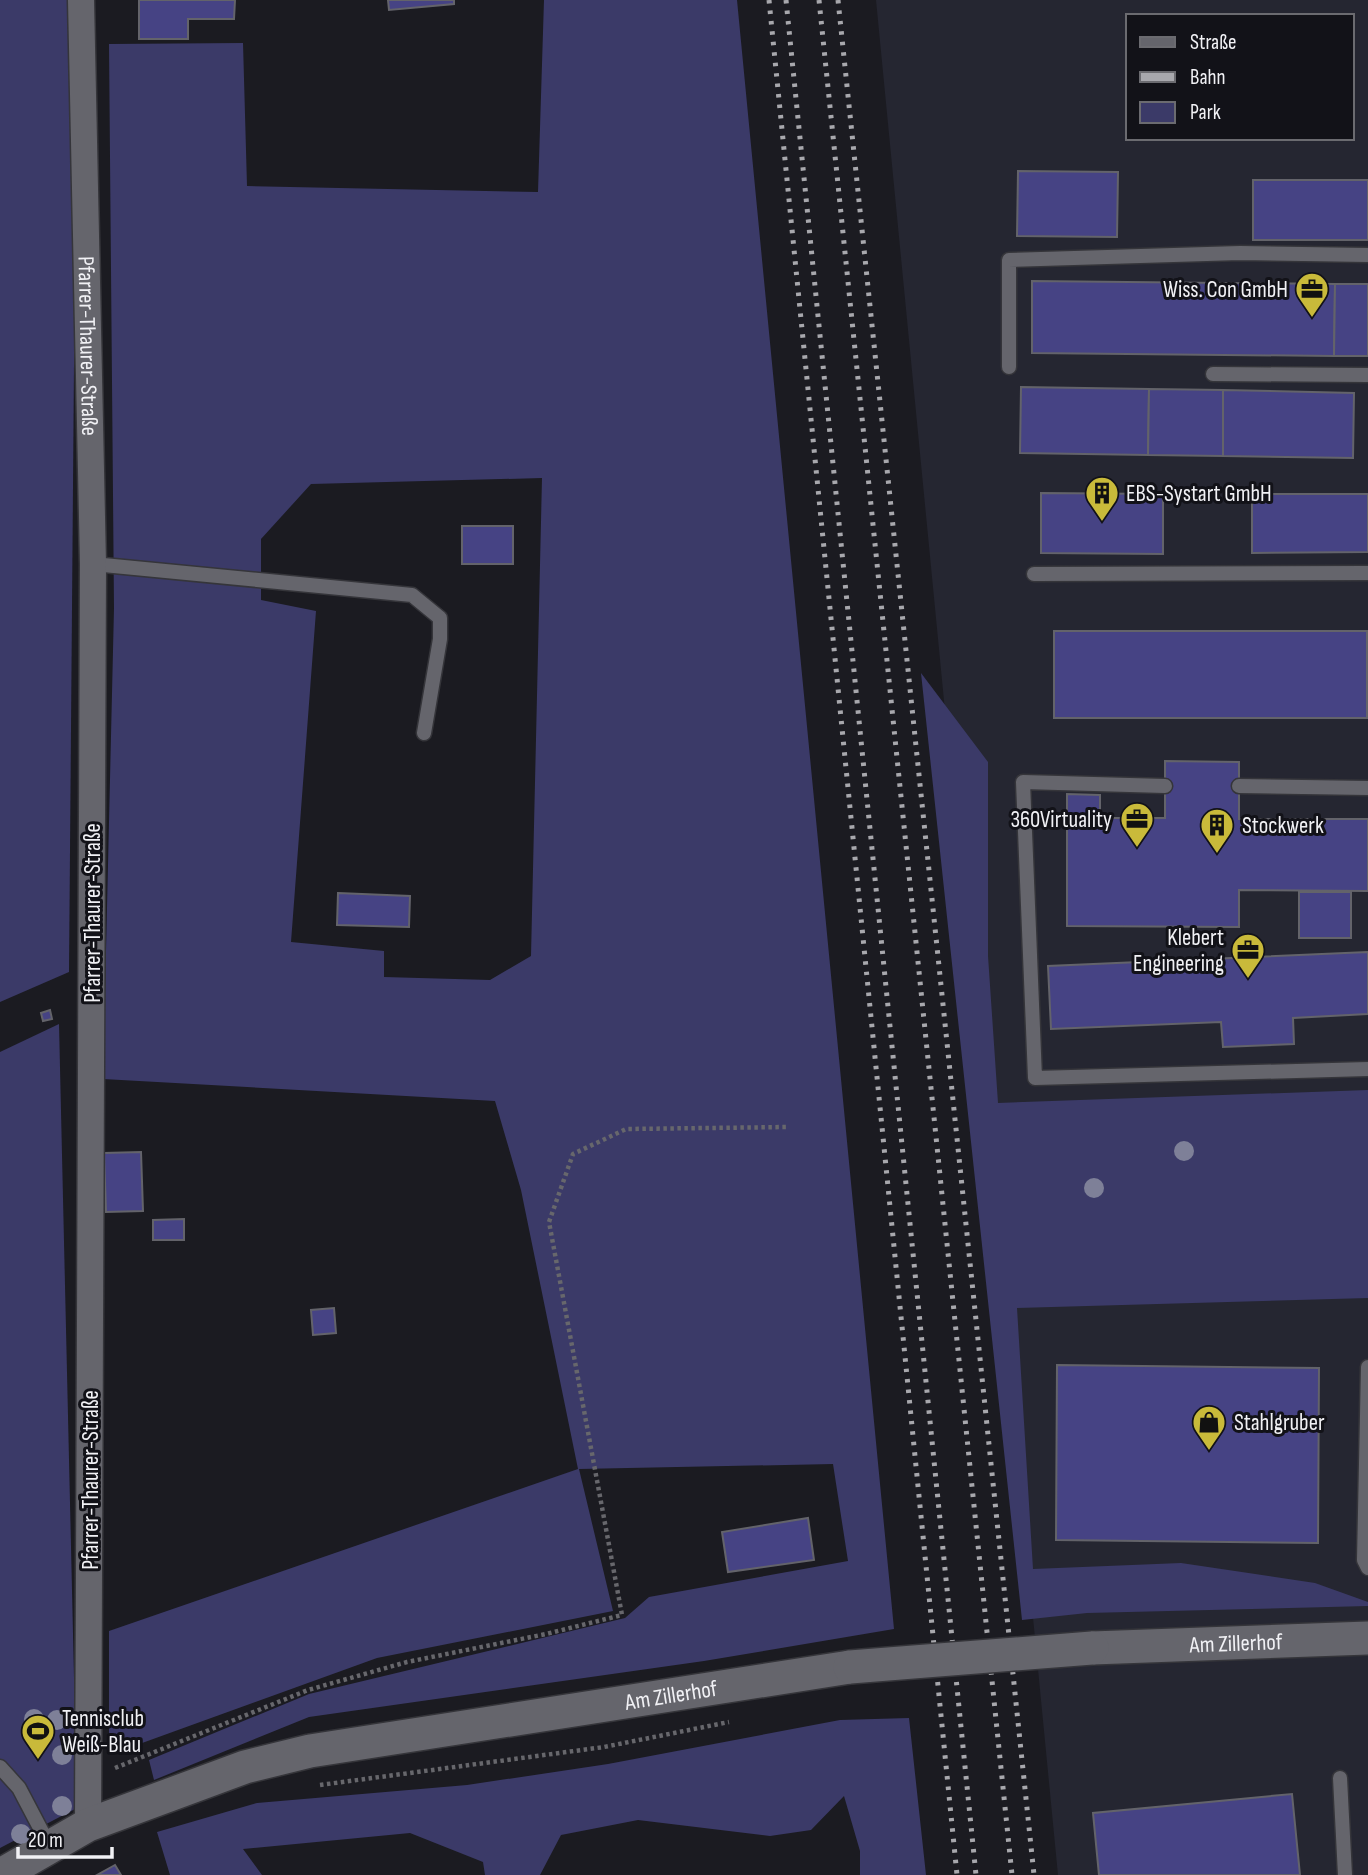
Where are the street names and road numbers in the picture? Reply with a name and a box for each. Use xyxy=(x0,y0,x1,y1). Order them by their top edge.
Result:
street label: Pfarrer-Thaurer-Straße xyxy=(71,256,103,436)
street label: Pfarrer-Thaurer-Straße xyxy=(79,823,107,1003)
street label: Pfarrer-Thaurer-Straße xyxy=(77,1390,105,1570)
street label: Am Zillerhof xyxy=(1188,1628,1283,1659)
street label: Am Zillerhof xyxy=(622,1675,720,1717)

